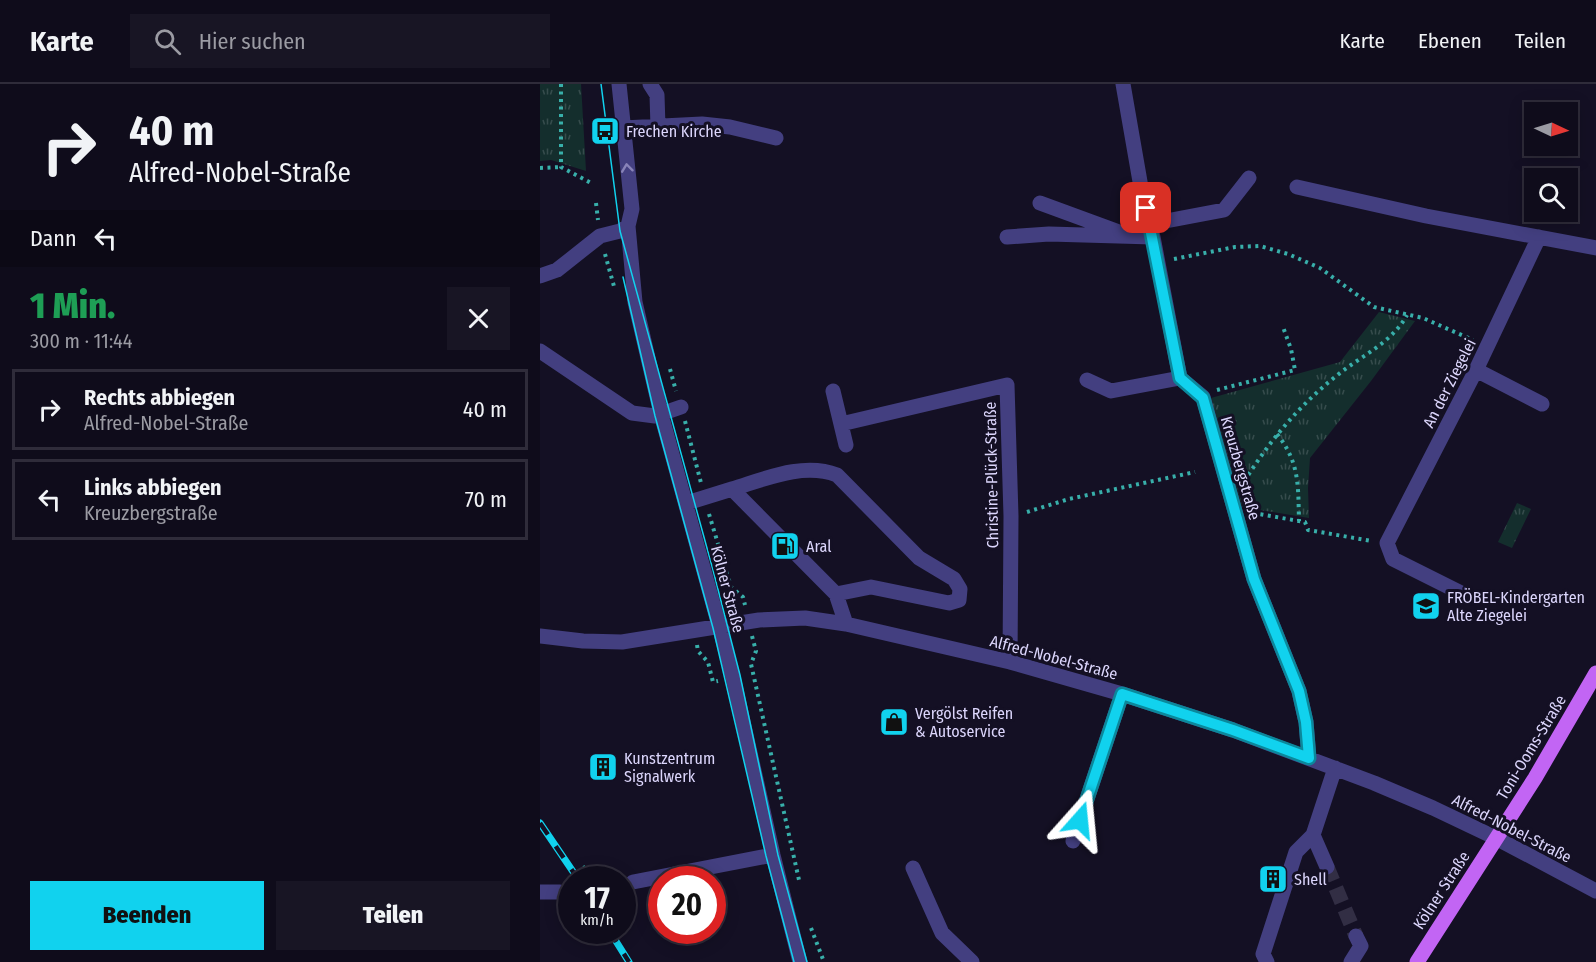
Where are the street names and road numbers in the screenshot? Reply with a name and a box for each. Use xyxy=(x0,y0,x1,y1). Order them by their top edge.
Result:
street label: An der Ziegelei xyxy=(1419,336,1480,431)
street label: Christine-Plück-Straße xyxy=(981,401,1002,549)
street label: Kreuzbergstraße xyxy=(1217,414,1264,522)
street label: Kölner Straße xyxy=(707,544,748,635)
street label: Alfred-Nobel-Straße xyxy=(988,631,1120,684)
street label: Toni-Ooms-Straße xyxy=(1493,691,1570,803)
street label: Alfred-Nobel-Straße xyxy=(1449,790,1575,867)
street label: Kölner Straße xyxy=(1409,848,1474,933)

